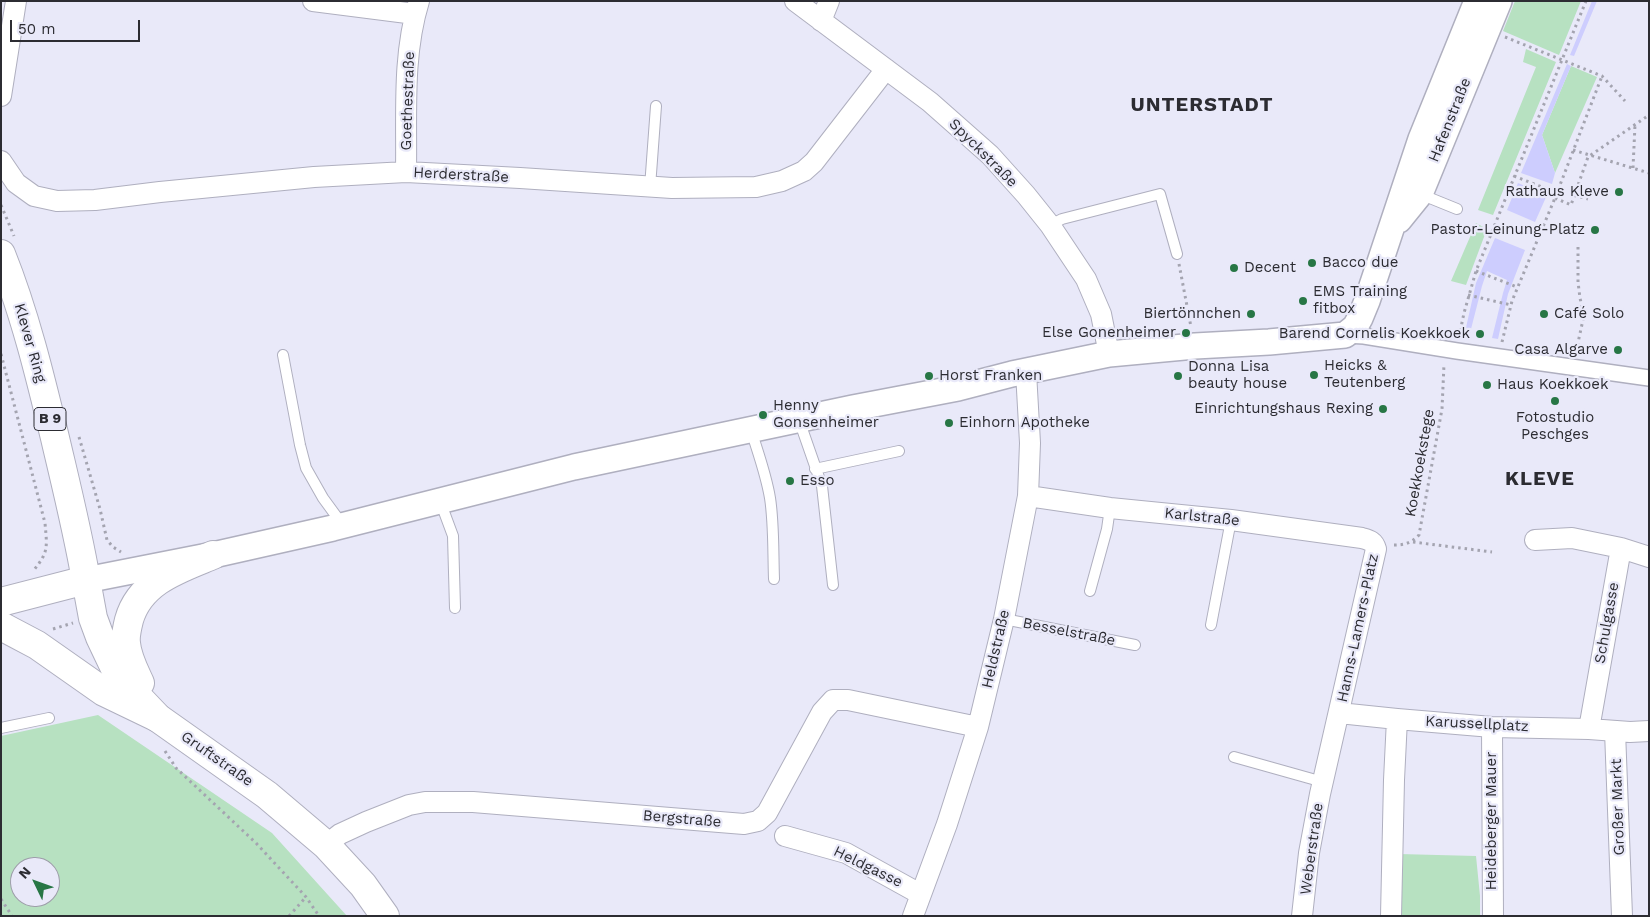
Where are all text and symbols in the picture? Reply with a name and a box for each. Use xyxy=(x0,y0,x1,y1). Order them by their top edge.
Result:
scale bar xyxy=(12,10,142,42)
text: 50 m xyxy=(18,20,55,38)
street label: Goethestraße xyxy=(397,51,419,151)
street label: Hafenstraße xyxy=(1425,75,1475,165)
district label: UNTERSTADT xyxy=(1129,93,1275,117)
street label: Spyckstraße xyxy=(945,115,1021,191)
street label: Herderstraße xyxy=(413,164,509,186)
place label: Rathaus Kleve xyxy=(1505,183,1609,201)
marker: Rathaus Kleve xyxy=(1613,186,1625,198)
place label: Pastor-Leinung-Platz xyxy=(1430,221,1585,239)
marker: Pastor-Leinung-Platz xyxy=(1589,224,1601,236)
place label: Bacco due xyxy=(1322,254,1399,272)
marker: Bacco due xyxy=(1306,257,1318,269)
place label: Decent xyxy=(1244,259,1296,277)
marker: Decent xyxy=(1228,262,1240,274)
place label: EMS Training fitbox xyxy=(1313,283,1407,318)
marker: EMS Training fitbox xyxy=(1297,295,1309,307)
street label: Klever Ring xyxy=(10,301,50,385)
place label: Biertönnchen xyxy=(1143,305,1241,323)
place label: Café Solo xyxy=(1554,305,1624,323)
marker: Biertönnchen xyxy=(1245,308,1257,320)
marker: Café Solo xyxy=(1538,308,1550,320)
place label: Else Gonenheimer xyxy=(1042,324,1176,342)
place label: Barend Cornelis Koekkoek xyxy=(1279,325,1470,343)
marker: Else Gonenheimer xyxy=(1180,327,1192,339)
marker: Barend Cornelis Koekkoek xyxy=(1474,328,1486,340)
place label: Casa Algarve xyxy=(1514,341,1608,359)
marker: Casa Algarve xyxy=(1612,344,1624,356)
place label: Heicks & Teutenberg xyxy=(1324,357,1405,392)
place label: Donna Lisa beauty house xyxy=(1188,358,1287,393)
place label: Horst Franken xyxy=(939,367,1042,385)
marker: Heicks & Teutenberg xyxy=(1308,369,1320,381)
marker: Horst Franken xyxy=(923,370,935,382)
marker: Donna Lisa beauty house xyxy=(1172,370,1184,382)
place label: Haus Koekkoek xyxy=(1497,376,1608,394)
marker: Haus Koekkoek xyxy=(1481,379,1493,391)
marker: Fotostudio Peschges xyxy=(1549,395,1561,407)
place label: Henny Gonsenheimer xyxy=(773,397,879,432)
place label: Einrichtungshaus Rexing xyxy=(1194,400,1373,418)
marker: Einrichtungshaus Rexing xyxy=(1377,403,1389,415)
road number: B 9 xyxy=(34,408,66,430)
street label: Koekkoekstege xyxy=(1402,408,1438,518)
marker: Henny Gonsenheimer xyxy=(757,409,769,421)
place label: Fotostudio Peschges xyxy=(1516,409,1594,444)
place label: Einhorn Apotheke xyxy=(959,414,1090,432)
marker: Einhorn Apotheke xyxy=(943,417,955,429)
district label: KLEVE xyxy=(1504,467,1576,491)
place label: Esso xyxy=(800,472,834,490)
marker: Esso xyxy=(784,475,796,487)
street label: Karlstraße xyxy=(1164,504,1240,530)
street label: Hanns-Lamers-Platz xyxy=(1333,552,1383,704)
street label: Schulgasse xyxy=(1591,581,1623,665)
street label: Heldstraße xyxy=(978,608,1014,690)
street label: Besselstraße xyxy=(1021,614,1117,650)
street label: Karussellplatz xyxy=(1425,712,1529,736)
street label: Gruftstraße xyxy=(177,727,257,791)
street label: Heideberger Mauer xyxy=(1483,752,1501,890)
street label: Großer Markt xyxy=(1607,758,1629,856)
street label: Weberstraße xyxy=(1297,802,1327,896)
street label: Bergstraße xyxy=(642,807,722,831)
street label: Heldgasse xyxy=(831,843,905,891)
north arrow xyxy=(10,857,60,907)
text: N xyxy=(15,863,34,882)

